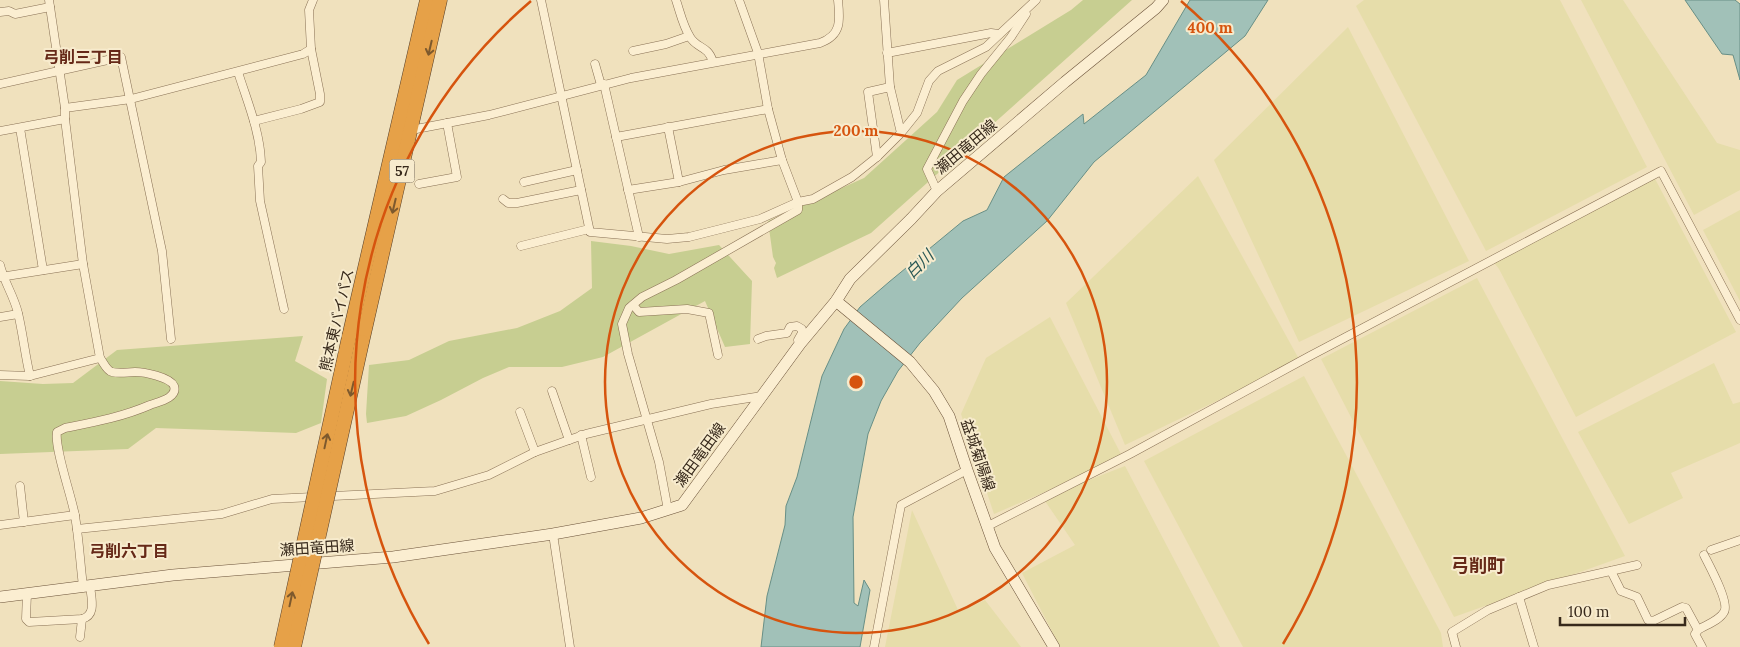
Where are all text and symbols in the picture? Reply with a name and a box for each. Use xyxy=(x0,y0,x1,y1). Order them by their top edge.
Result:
text: 400 m xyxy=(1187,18,1233,37)
one-way arrow xyxy=(425,39,434,55)
district label: 弓削三丁目 xyxy=(43,47,123,67)
street label: 瀬田竜田線 xyxy=(931,115,1001,178)
text: 200 m xyxy=(834,121,879,140)
road number: 57 xyxy=(390,160,414,182)
one-way arrow xyxy=(389,198,398,214)
water label: 白川 xyxy=(901,244,939,282)
street label: 熊本東バイパス xyxy=(315,267,358,373)
centre of rings xyxy=(847,373,865,391)
one-way arrow xyxy=(346,381,356,397)
street label: 益城菊陽線 xyxy=(957,416,1000,493)
street label: 瀬田竜田線 xyxy=(670,419,729,491)
one-way arrow xyxy=(322,433,331,449)
street label: 瀬田竜田線 xyxy=(279,535,355,560)
district label: 弓削六丁目 xyxy=(89,541,169,561)
district label: 弓削町 xyxy=(1451,554,1505,577)
one-way arrow xyxy=(287,592,296,608)
scale bar xyxy=(1560,594,1685,626)
text: 100 m xyxy=(1568,602,1609,621)

